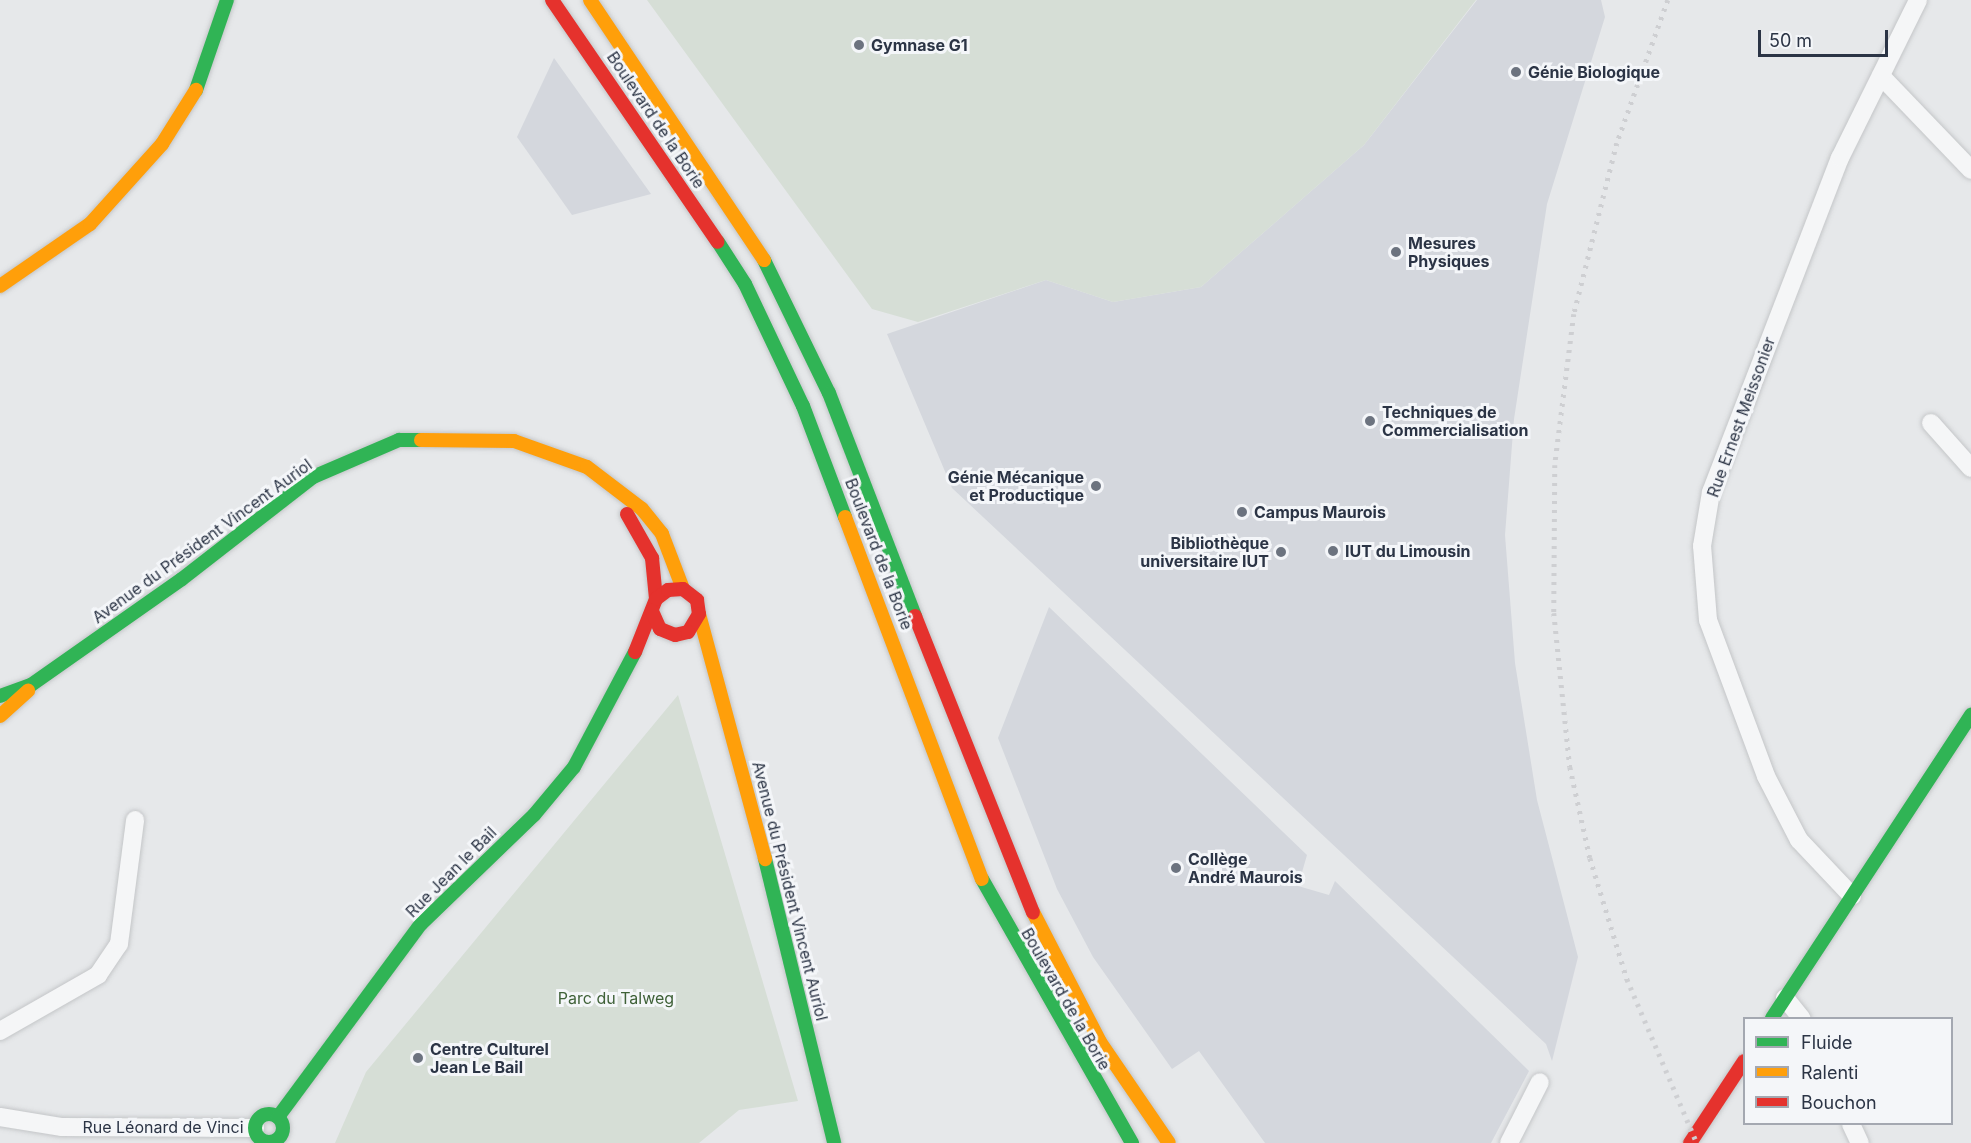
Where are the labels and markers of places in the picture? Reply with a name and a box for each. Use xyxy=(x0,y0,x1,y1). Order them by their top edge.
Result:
place label: Gymnase G1 xyxy=(871,35,968,55)
marker: Gymnase G1 xyxy=(852,38,866,52)
place label: Génie Biologique xyxy=(1528,62,1660,82)
marker: Génie Biologique xyxy=(1509,65,1523,79)
place label: Mesures Physiques xyxy=(1408,233,1490,271)
marker: Mesures Physiques xyxy=(1389,245,1403,259)
place label: Techniques de Commercialisation xyxy=(1382,402,1528,440)
marker: Techniques de Commercialisation xyxy=(1363,414,1377,428)
place label: Génie Mécanique et Productique xyxy=(948,467,1084,505)
marker: Génie Mécanique et Productique xyxy=(1089,479,1103,493)
place label: Campus Maurois xyxy=(1254,502,1386,522)
marker: Campus Maurois xyxy=(1235,505,1249,519)
place label: Bibliothèque universitaire IUT xyxy=(1140,533,1269,571)
place label: IUT du Limousin xyxy=(1345,541,1471,561)
marker: IUT du Limousin xyxy=(1326,544,1340,558)
marker: Bibliothèque universitaire IUT xyxy=(1274,545,1288,559)
place label: Collège André Maurois xyxy=(1188,849,1303,887)
marker: Collège André Maurois xyxy=(1169,861,1183,875)
place label: Centre Culturel Jean Le Bail xyxy=(430,1039,549,1077)
marker: Centre Culturel Jean Le Bail xyxy=(411,1051,425,1065)

